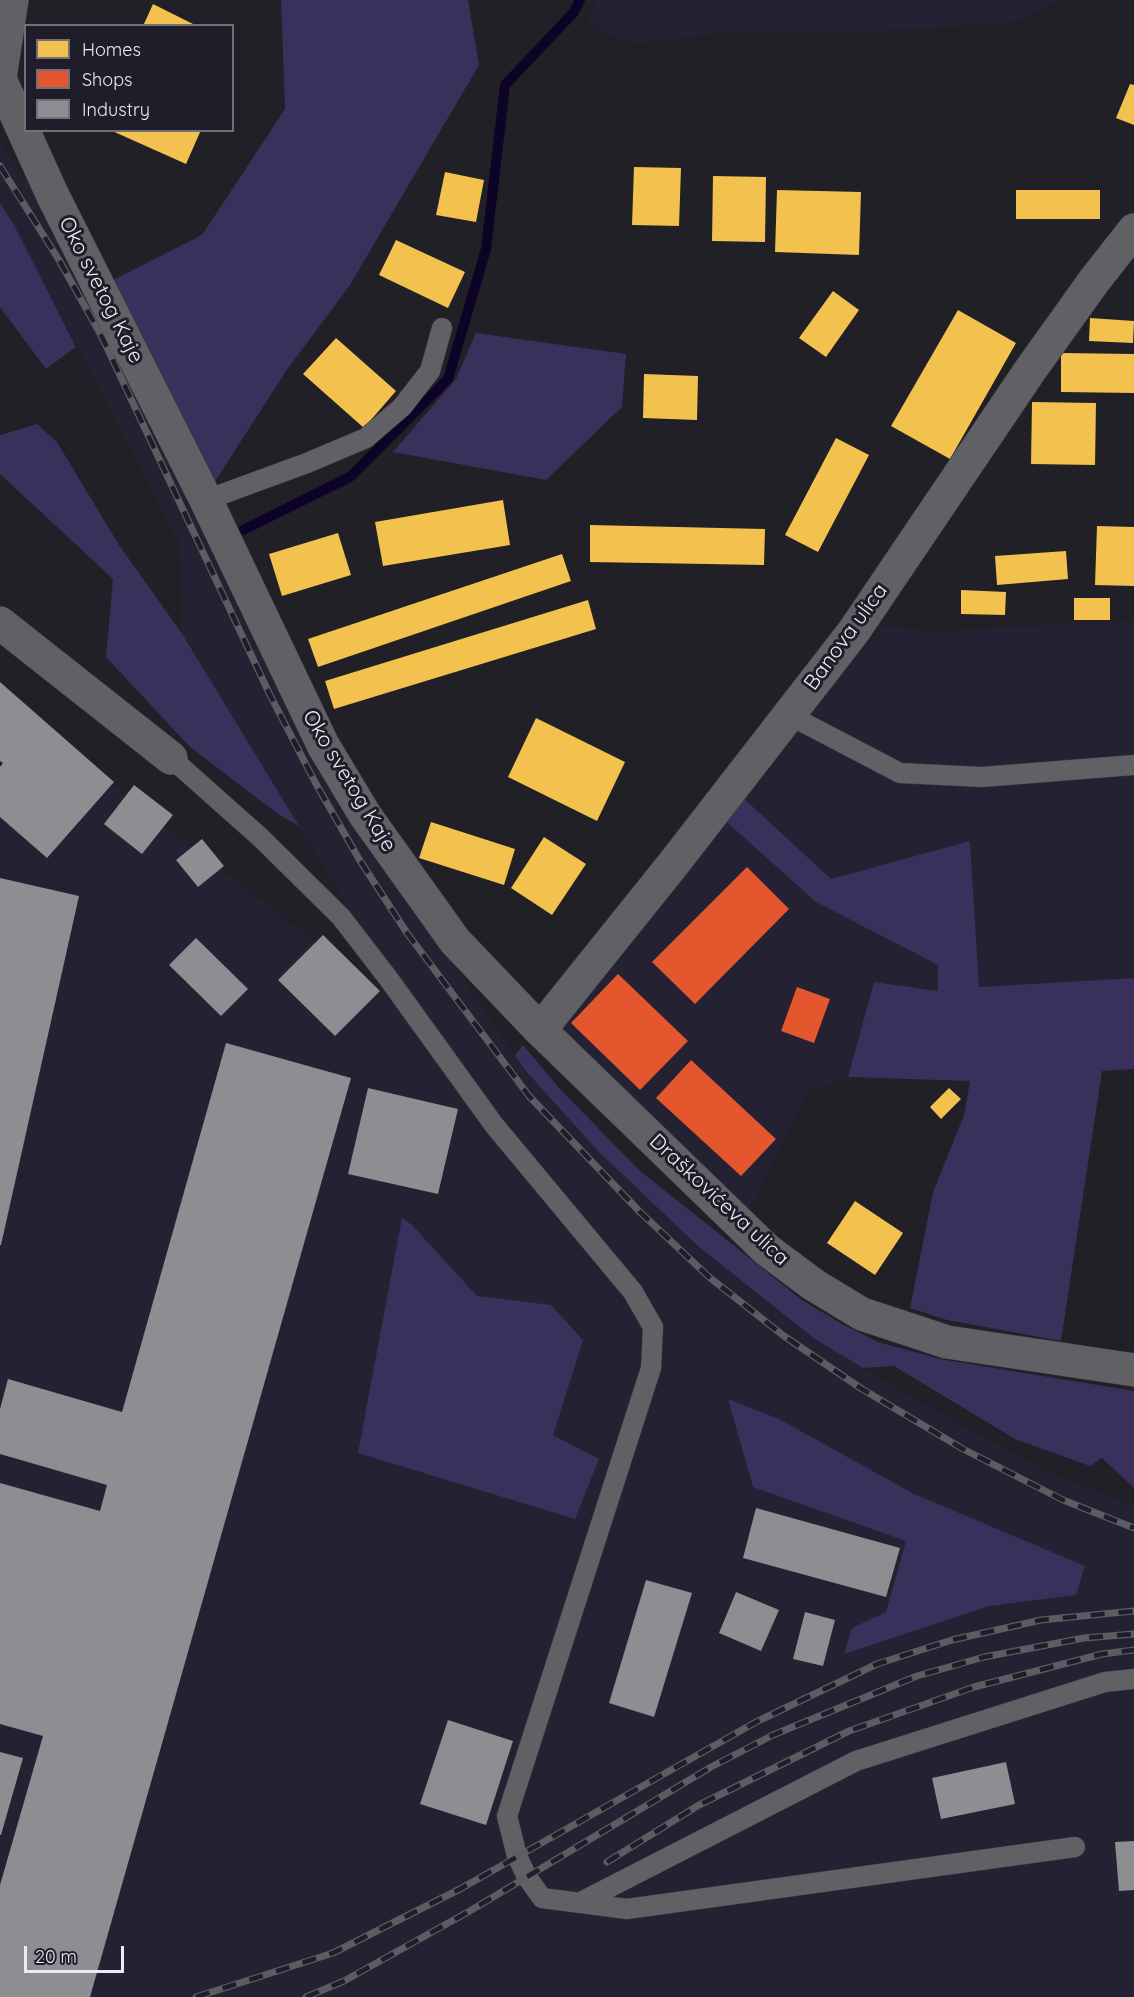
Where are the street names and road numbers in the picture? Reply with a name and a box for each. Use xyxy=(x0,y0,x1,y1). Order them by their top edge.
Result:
street label: Oko svetog Kaje xyxy=(53,213,149,367)
street label: Banova ulica xyxy=(799,579,893,695)
street label: Oko svetog Kaje xyxy=(297,706,401,856)
street label: Draškovićeva ulica xyxy=(644,1129,794,1271)

